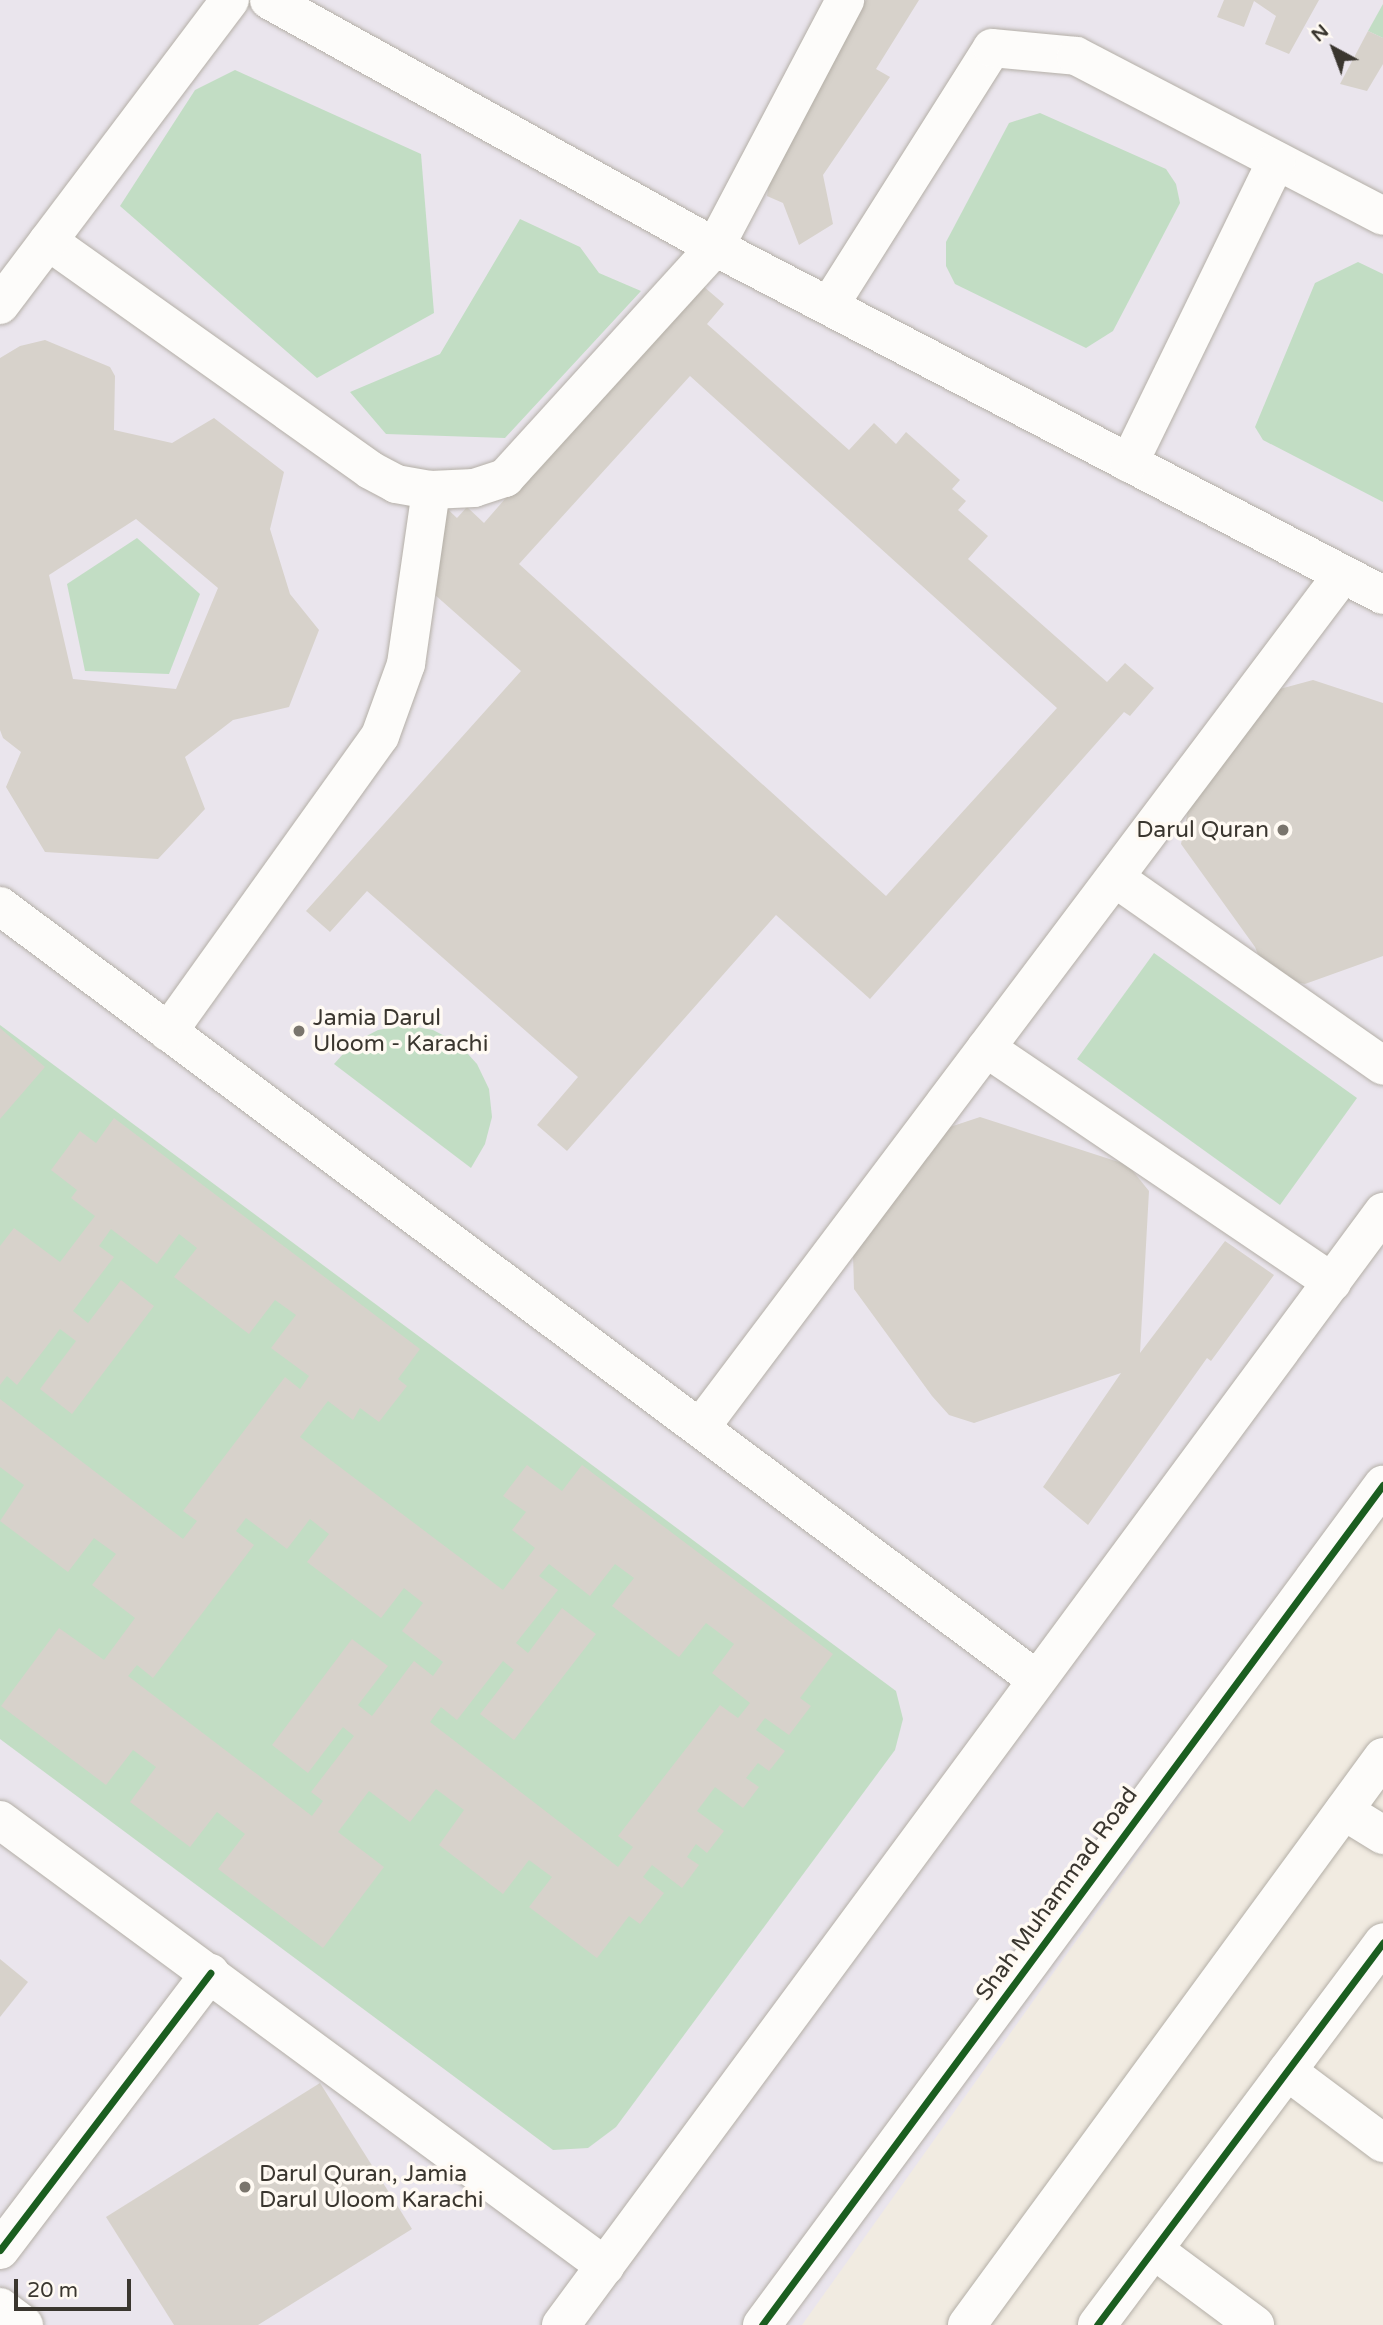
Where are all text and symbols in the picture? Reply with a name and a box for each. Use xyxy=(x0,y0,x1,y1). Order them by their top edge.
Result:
north arrow xyxy=(1299,14,1369,84)
text: N xyxy=(1307,20,1333,46)
place label: Darul Quran xyxy=(1136,816,1269,844)
marker: Darul Quran xyxy=(1275,822,1291,838)
place label: Jamia Darul Uloom - Karachi xyxy=(313,1004,488,1058)
marker: Jamia Darul Uloom - Karachi xyxy=(291,1023,307,1039)
street label: Shah Muhammad Road xyxy=(970,1782,1144,2006)
place label: Darul Quran, Jamia Darul Uloom Karachi xyxy=(259,2160,483,2214)
marker: Darul Quran, Jamia Darul Uloom Karachi xyxy=(237,2179,253,2195)
scale bar xyxy=(18,2266,135,2310)
text: 20 m xyxy=(27,2278,78,2303)

